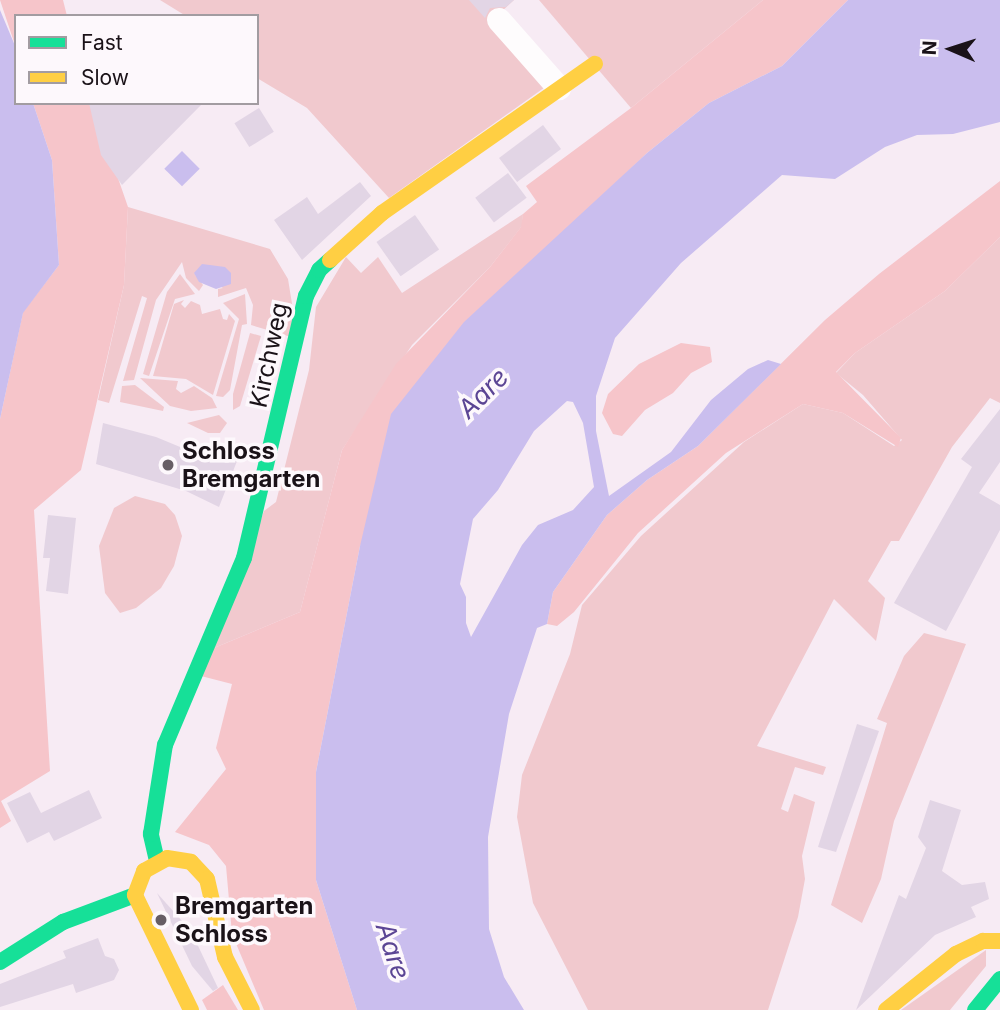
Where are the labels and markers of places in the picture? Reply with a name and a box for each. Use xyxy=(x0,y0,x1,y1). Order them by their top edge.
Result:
place label: Schloss Bremgarten xyxy=(182,437,320,493)
marker: Schloss Bremgarten xyxy=(160,457,176,473)
place label: Bremgarten Schloss xyxy=(175,892,313,948)
marker: Bremgarten Schloss xyxy=(153,912,169,928)

